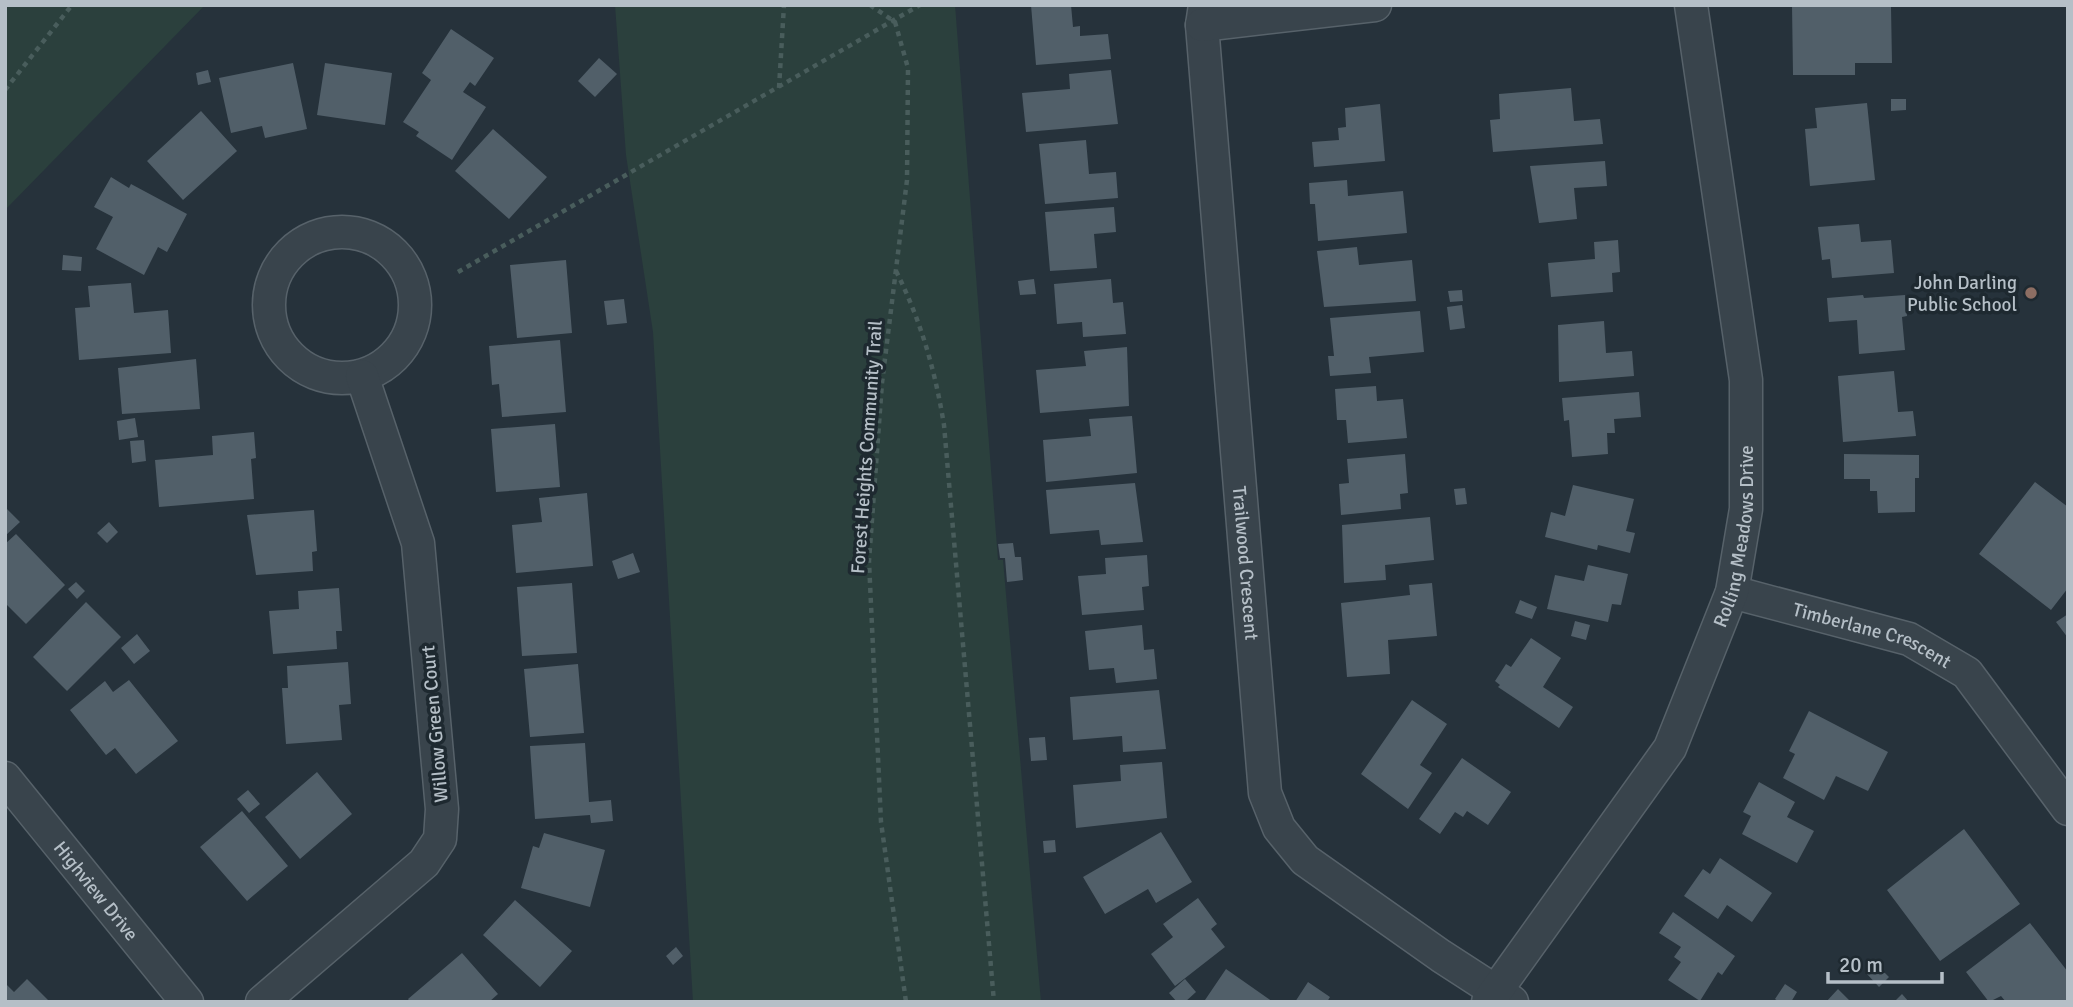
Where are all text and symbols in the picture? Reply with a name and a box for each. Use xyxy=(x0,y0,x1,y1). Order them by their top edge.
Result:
place label: John Darling Public School xyxy=(1907,271,2017,317)
marker: John Darling Public School xyxy=(2023,285,2039,301)
street label: Forest Heights Community Trail xyxy=(846,319,888,575)
street label: Rolling Meadows Drive xyxy=(1708,445,1759,631)
street label: Trailwood Crescent xyxy=(1227,485,1263,641)
street label: Timberlane Crescent xyxy=(1790,598,1956,674)
street label: Willow Green Court xyxy=(416,644,454,804)
street label: Highview Drive xyxy=(48,836,143,946)
scale bar xyxy=(1828,940,1942,984)
text: 20 m xyxy=(1839,952,1883,978)

